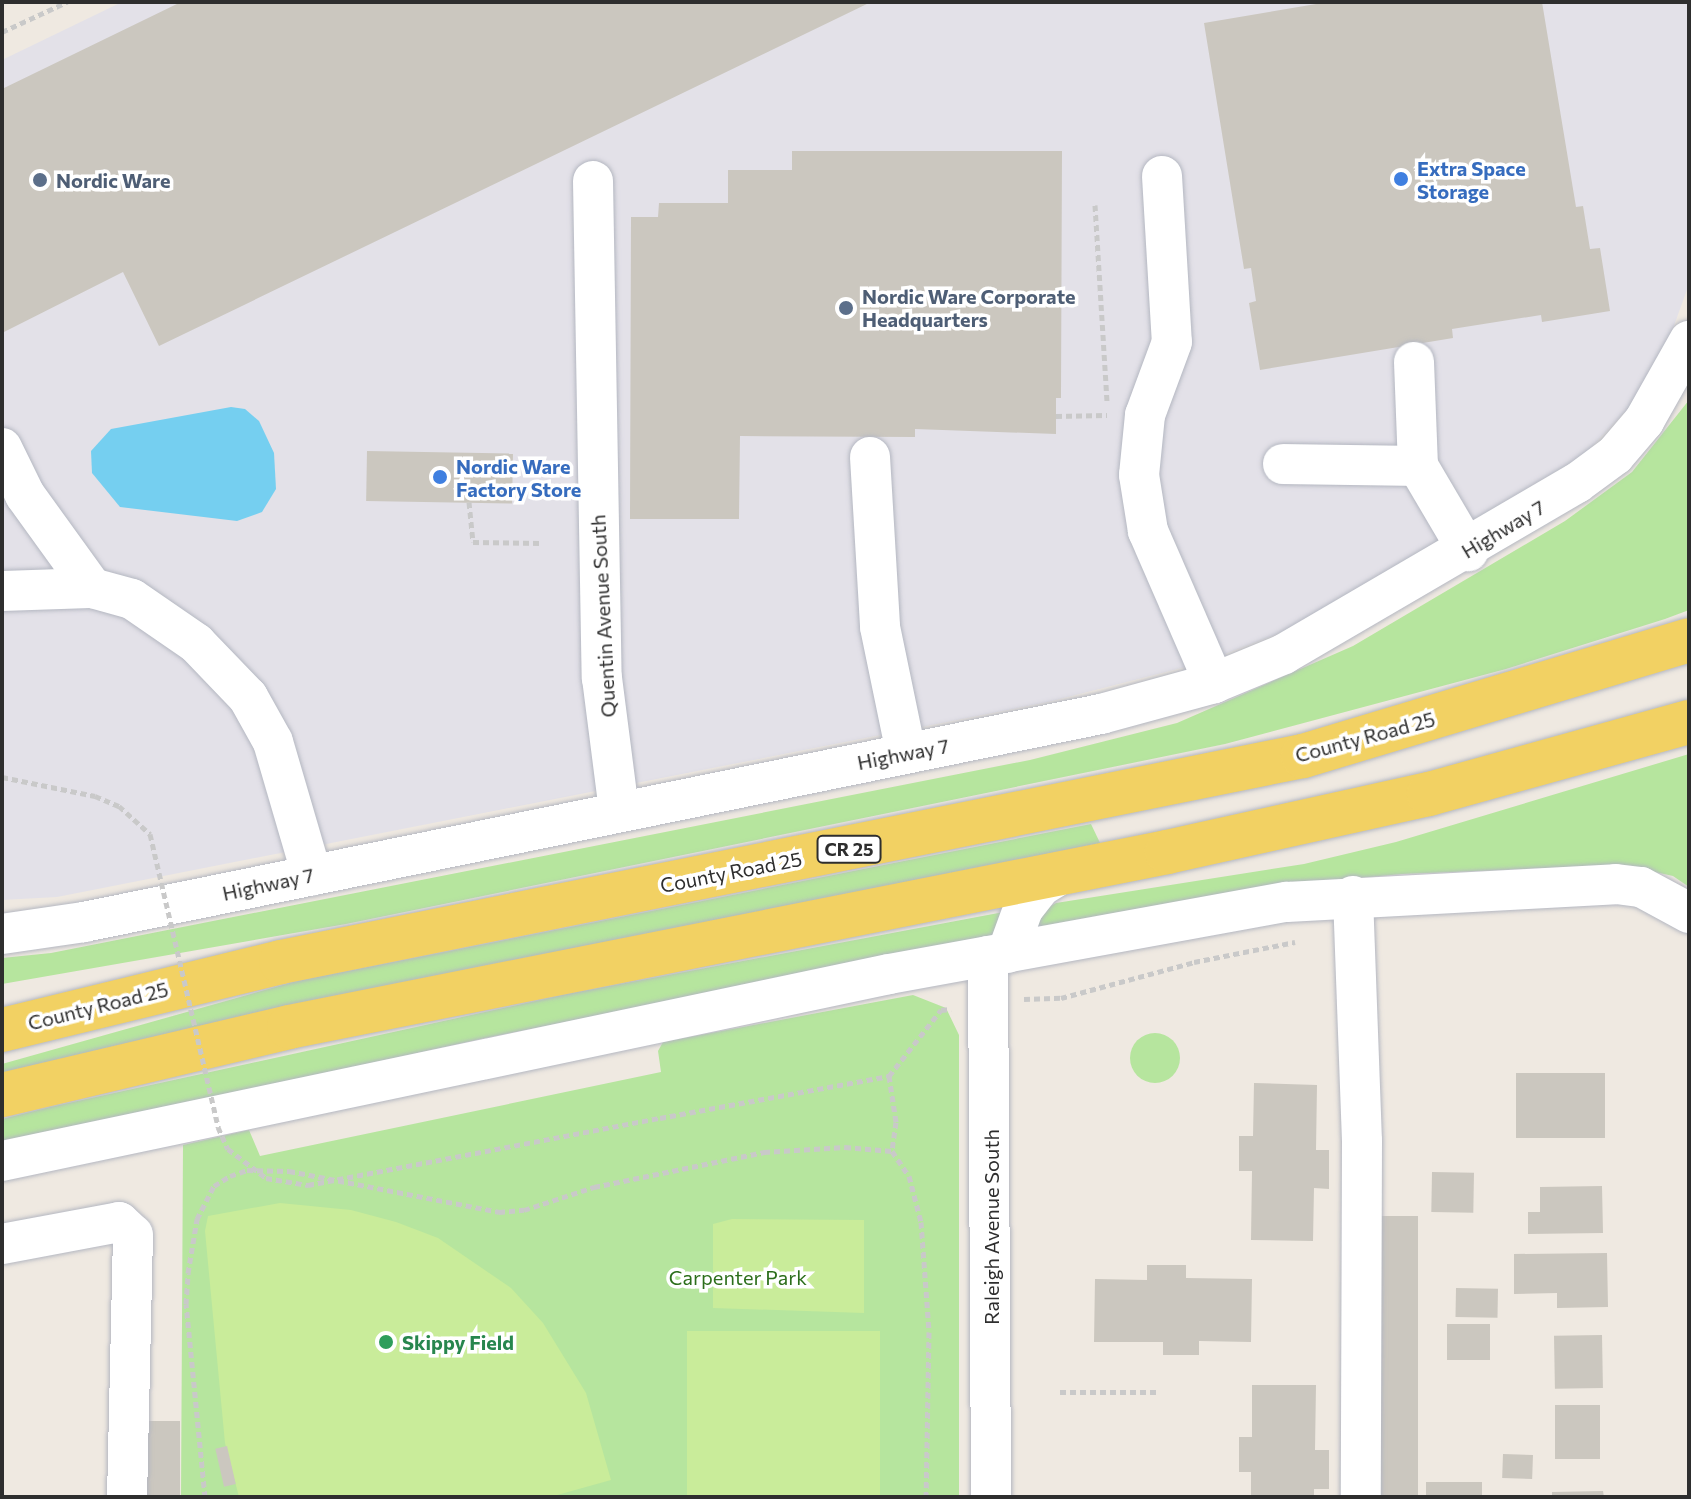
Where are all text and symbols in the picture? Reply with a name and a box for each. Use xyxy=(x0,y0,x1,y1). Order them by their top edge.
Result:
place label: Extra Space Storage xyxy=(1417,156,1526,203)
place label: Nordic Ware xyxy=(56,168,171,192)
marker: Extra Space Storage xyxy=(1392,170,1410,188)
marker: Nordic Ware xyxy=(31,171,49,189)
place label: Nordic Ware Corporate Headquarters xyxy=(862,284,1076,331)
marker: Nordic Ware Corporate Headquarters xyxy=(837,299,855,317)
place label: Nordic Ware Factory Store xyxy=(456,454,581,501)
marker: Nordic Ware Factory Store xyxy=(431,468,449,486)
street label: Highway 7 xyxy=(1457,495,1549,563)
street label: Quentin Avenue South xyxy=(586,514,620,718)
street label: County Road 25 xyxy=(1292,707,1438,767)
street label: Highway 7 xyxy=(855,733,951,775)
road number: CR 25 xyxy=(815,835,883,863)
street label: County Road 25 xyxy=(658,847,804,897)
street label: Highway 7 xyxy=(220,863,316,905)
street label: County Road 25 xyxy=(25,977,171,1035)
street label: Raleigh Avenue South xyxy=(979,1129,1003,1325)
park label: Carpenter Park xyxy=(669,1265,807,1289)
place label: Skippy Field xyxy=(402,1330,514,1354)
marker: Skippy Field xyxy=(377,1333,395,1351)

